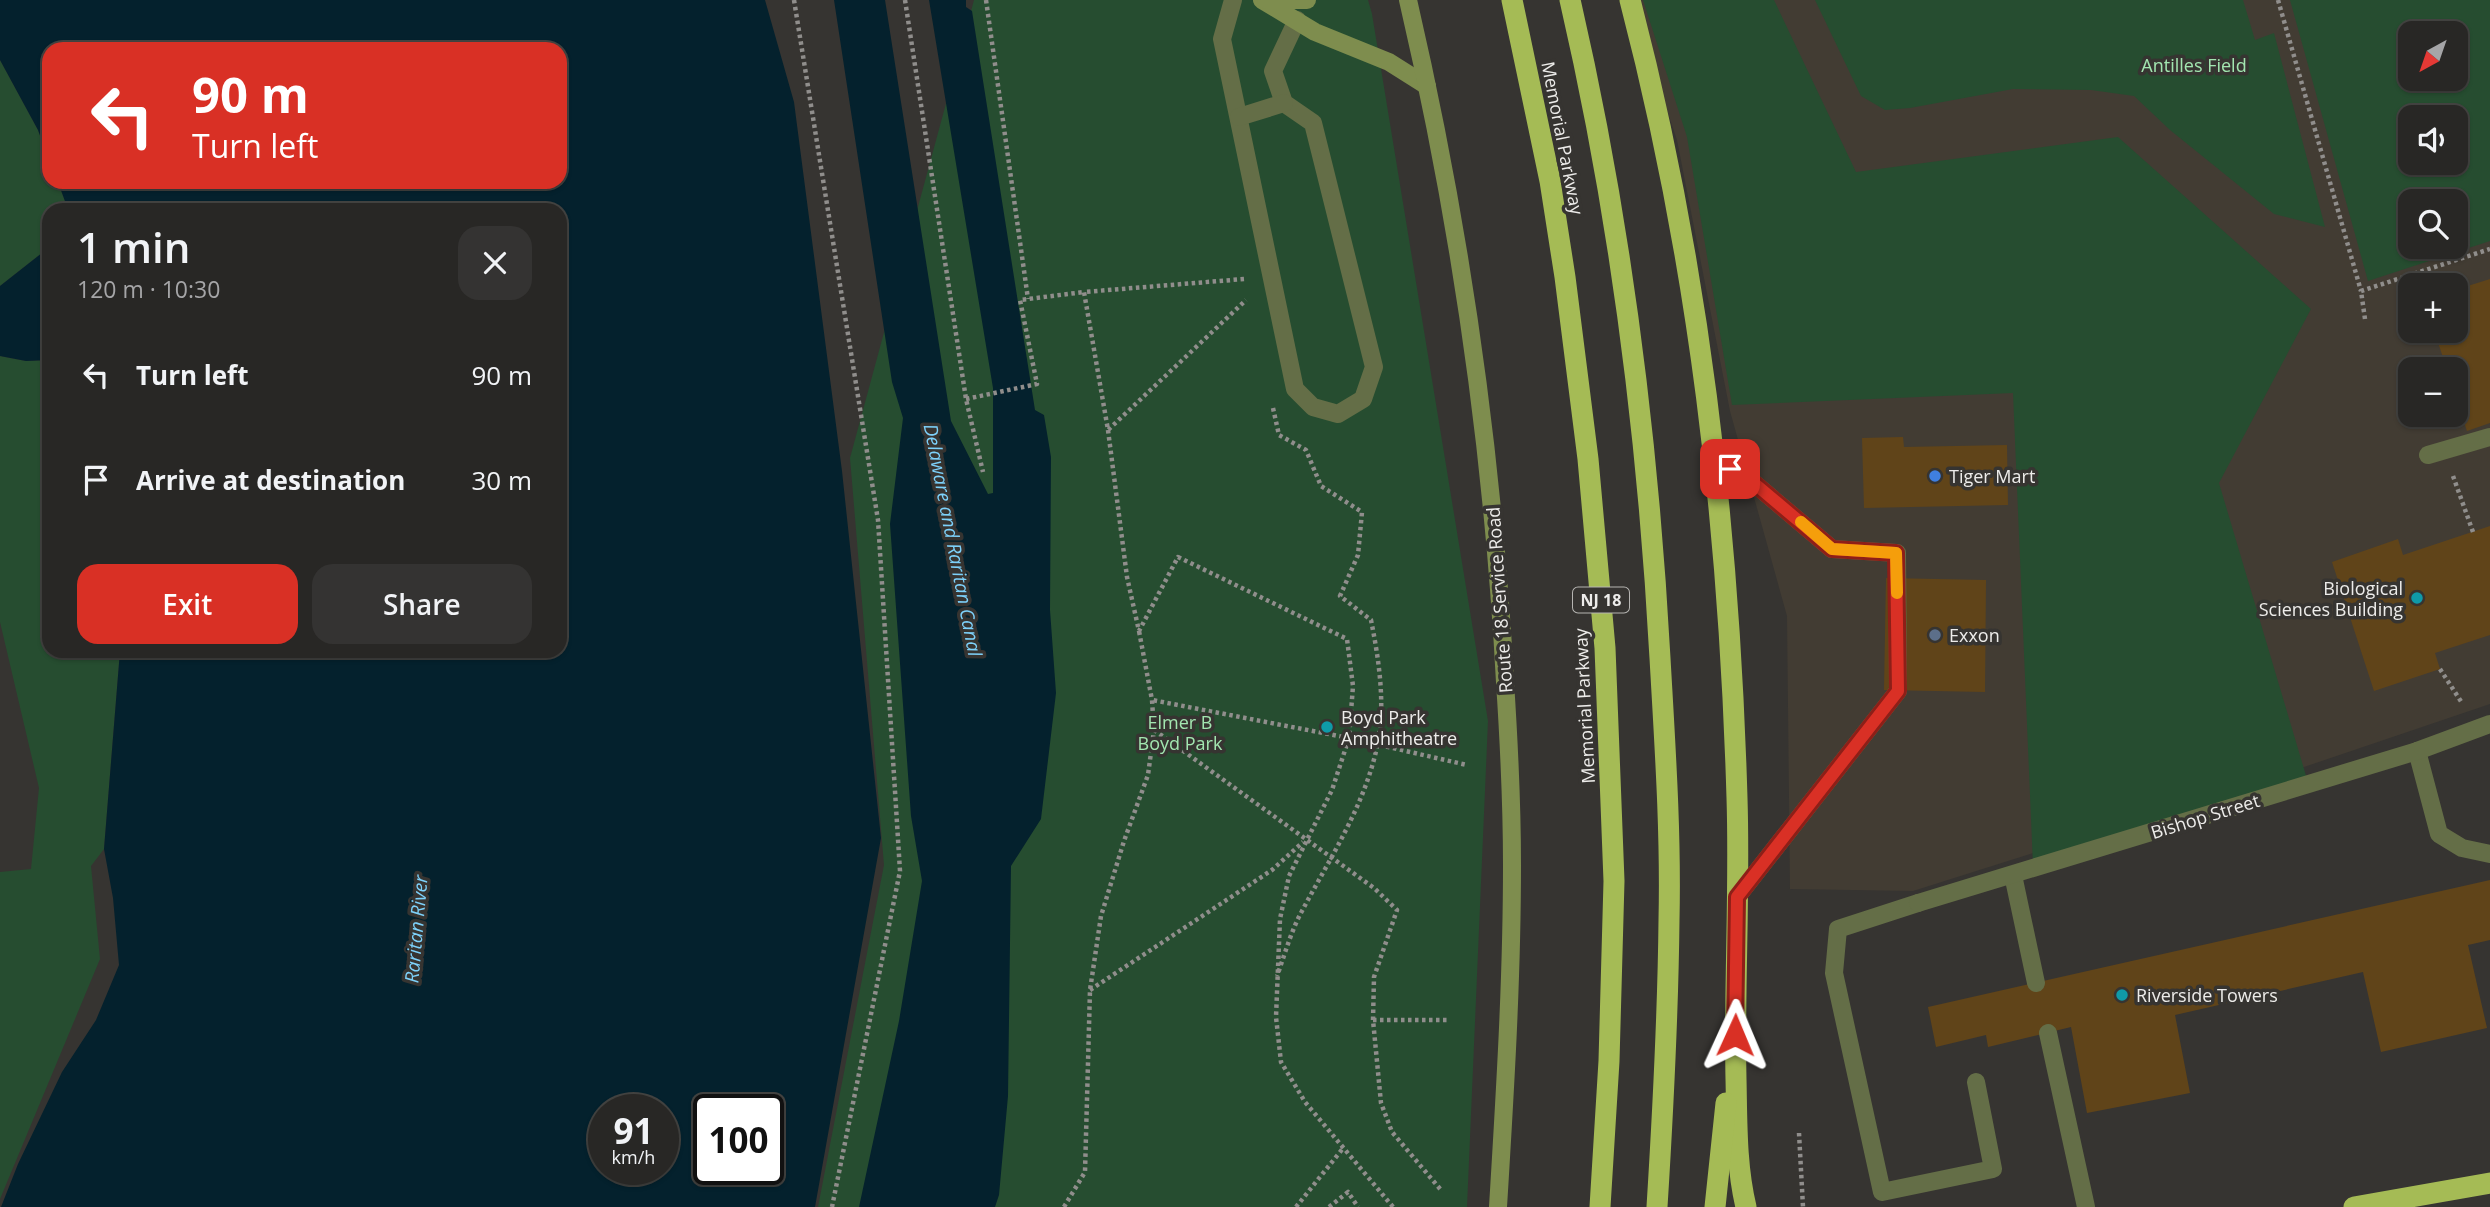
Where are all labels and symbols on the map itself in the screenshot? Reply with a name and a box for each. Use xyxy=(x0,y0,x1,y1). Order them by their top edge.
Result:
north arrow xyxy=(2398,21,2468,91)
park label: Antilles Field xyxy=(2141,53,2247,77)
street label: Memorial Parkway xyxy=(1536,59,1590,218)
water label: Delaware and Raritan Canal xyxy=(918,421,989,660)
pin xyxy=(1700,439,1760,499)
place label: Tiger Mart xyxy=(1949,464,2035,488)
marker: Tiger Mart xyxy=(1927,468,1943,484)
street label: Route 18 Service Road xyxy=(1481,506,1517,694)
place label: Biological Sciences Building xyxy=(2259,576,2403,621)
road number: NJ 18 xyxy=(1573,587,1629,612)
marker: Biological Sciences Building xyxy=(2409,590,2425,606)
place label: Exxon xyxy=(1949,623,2000,647)
street label: Memorial Parkway xyxy=(1568,627,1600,784)
marker: Exxon xyxy=(1927,627,1943,643)
place label: Boyd Park Amphitheatre xyxy=(1341,705,1457,750)
park label: Elmer B Boyd Park xyxy=(1138,710,1223,755)
marker: Boyd Park Amphitheatre xyxy=(1319,719,1335,735)
street label: Bishop Street xyxy=(2148,788,2262,844)
water label: Raritan River xyxy=(398,873,434,984)
place label: Riverside Towers xyxy=(2136,983,2278,1007)
marker: Riverside Towers xyxy=(2114,987,2130,1003)
position arrow xyxy=(1698,998,1772,1072)
speed limit sign: 100 xyxy=(693,1094,784,1185)

